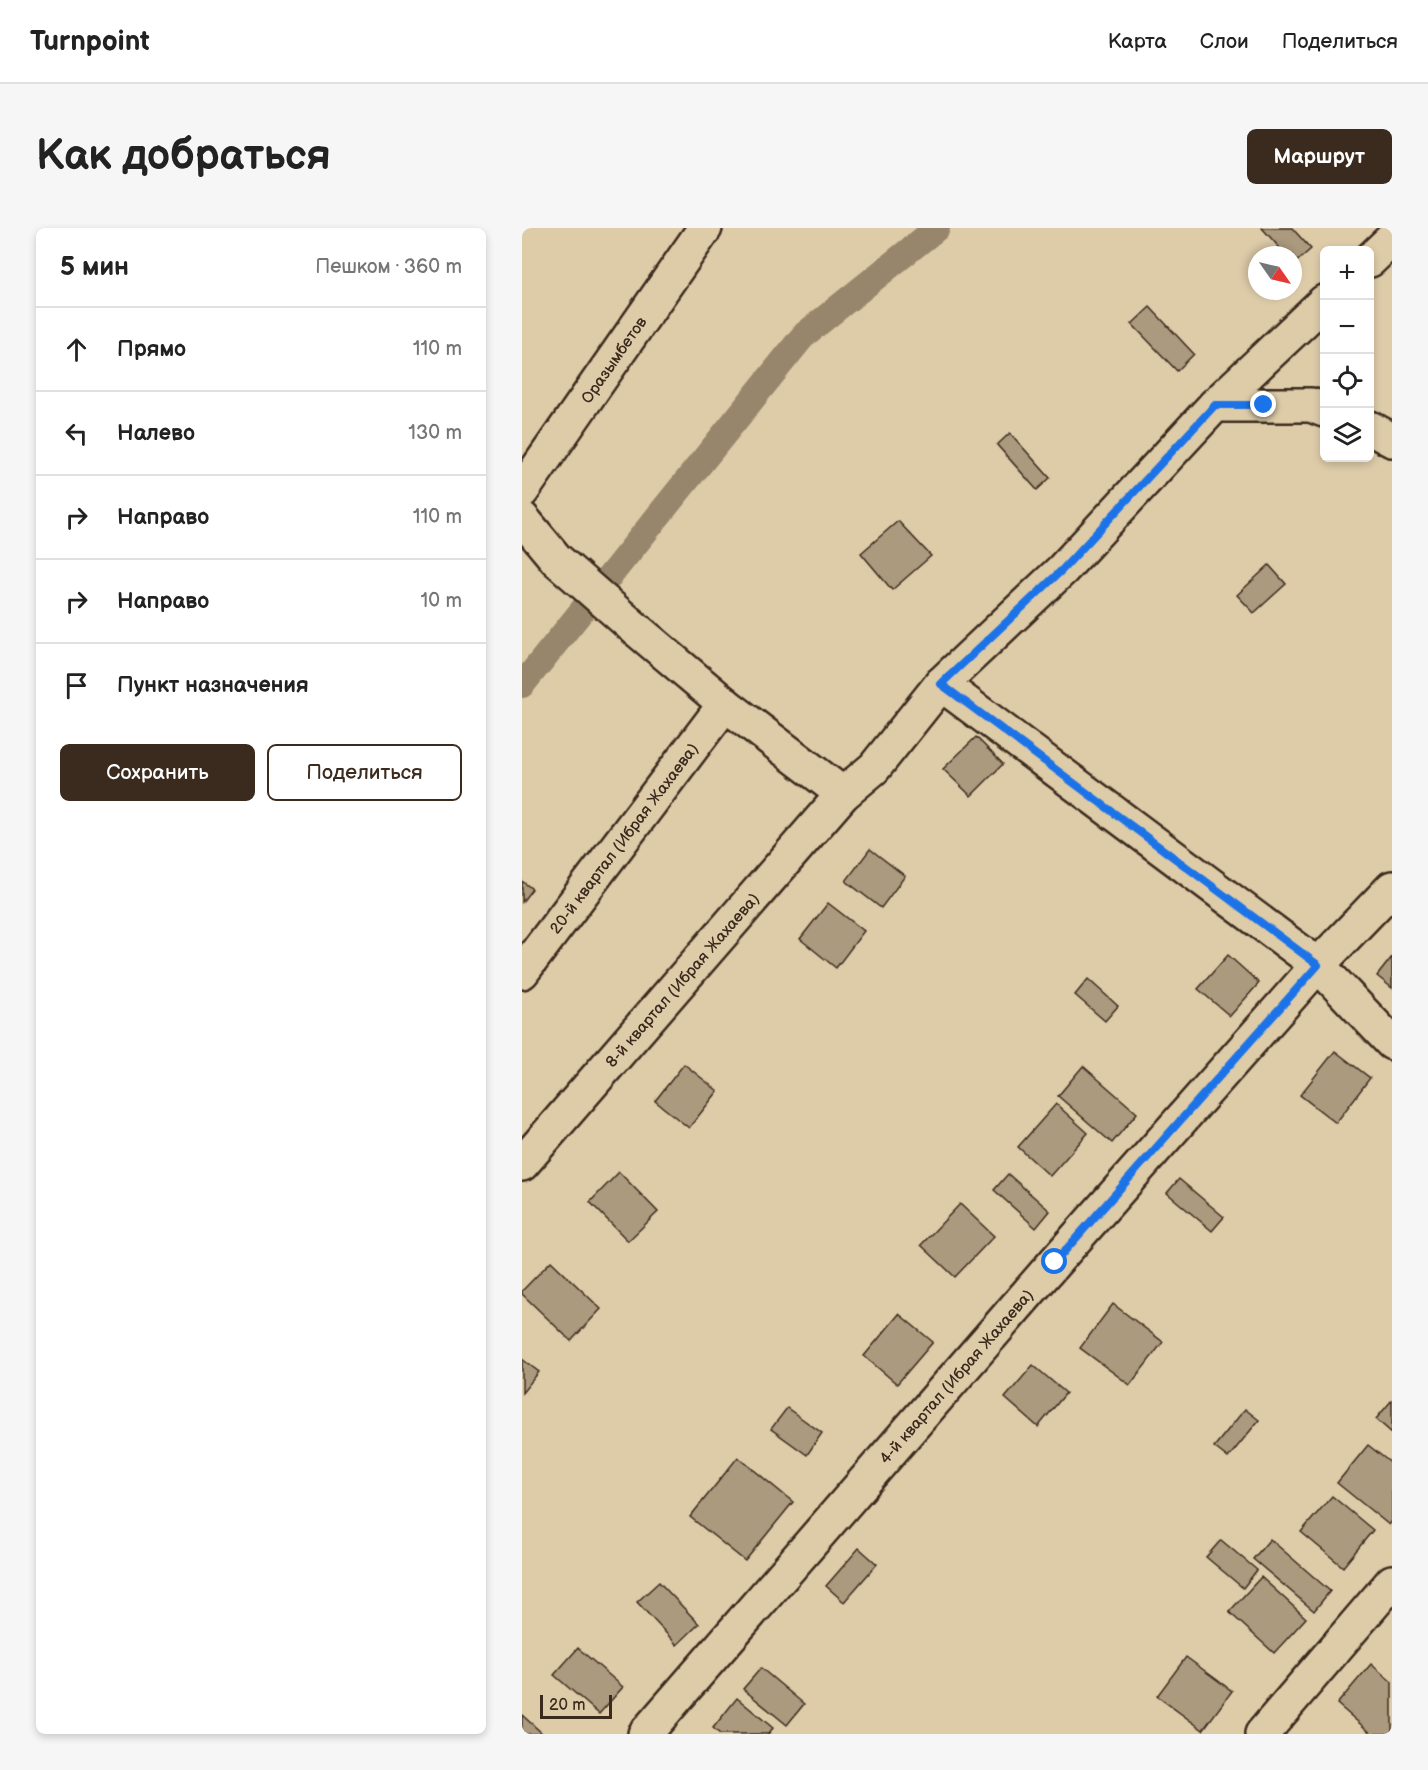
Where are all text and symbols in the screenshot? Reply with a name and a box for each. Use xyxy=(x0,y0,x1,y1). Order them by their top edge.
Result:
text: Turnpoint xyxy=(30,25,150,58)
text: Карта xyxy=(1108,29,1167,54)
text: Слои xyxy=(1200,29,1249,54)
text: Поделиться xyxy=(1282,29,1398,54)
button: Маршрут xyxy=(1247,129,1392,184)
text: Как добраться xyxy=(36,131,331,182)
north arrow xyxy=(1248,246,1302,300)
map controls xyxy=(1320,246,1374,462)
button: + xyxy=(1320,246,1374,300)
text: 5 мин xyxy=(60,252,129,283)
text: Пешком · 360 m xyxy=(315,255,462,279)
button: − xyxy=(1320,300,1374,354)
street label: Оразымбетов xyxy=(578,313,652,408)
icon: ahead xyxy=(60,333,93,366)
text: Прямо xyxy=(117,336,186,363)
text: 110 m xyxy=(413,337,462,361)
button: locate xyxy=(1320,354,1374,408)
route end xyxy=(1250,391,1276,417)
button: layers xyxy=(1320,408,1374,462)
icon: left xyxy=(60,417,93,450)
text: Налево xyxy=(117,420,195,447)
text: 130 m xyxy=(408,421,462,445)
icon: right xyxy=(60,501,93,534)
text: Направо xyxy=(117,504,209,531)
text: 110 m xyxy=(413,505,462,529)
icon: right xyxy=(60,585,93,618)
text: Направо xyxy=(117,588,209,615)
text: 10 m xyxy=(421,589,462,613)
icon: arrive xyxy=(60,669,93,702)
text: Пункт назначения xyxy=(117,672,309,699)
street label: 20-й квартал (Ибрая Жахаева) xyxy=(546,740,703,938)
button: Сохранить xyxy=(60,744,255,801)
button: Поделиться xyxy=(267,744,462,801)
street label: 8-й квартал (Ибрая Жахаева) xyxy=(602,890,764,1072)
route start xyxy=(1041,1248,1067,1274)
street label: 4-й квартал (Ибрая Жахаева) xyxy=(876,1286,1038,1468)
scale bar xyxy=(540,1692,612,1720)
text: 20 m xyxy=(549,1696,585,1715)

